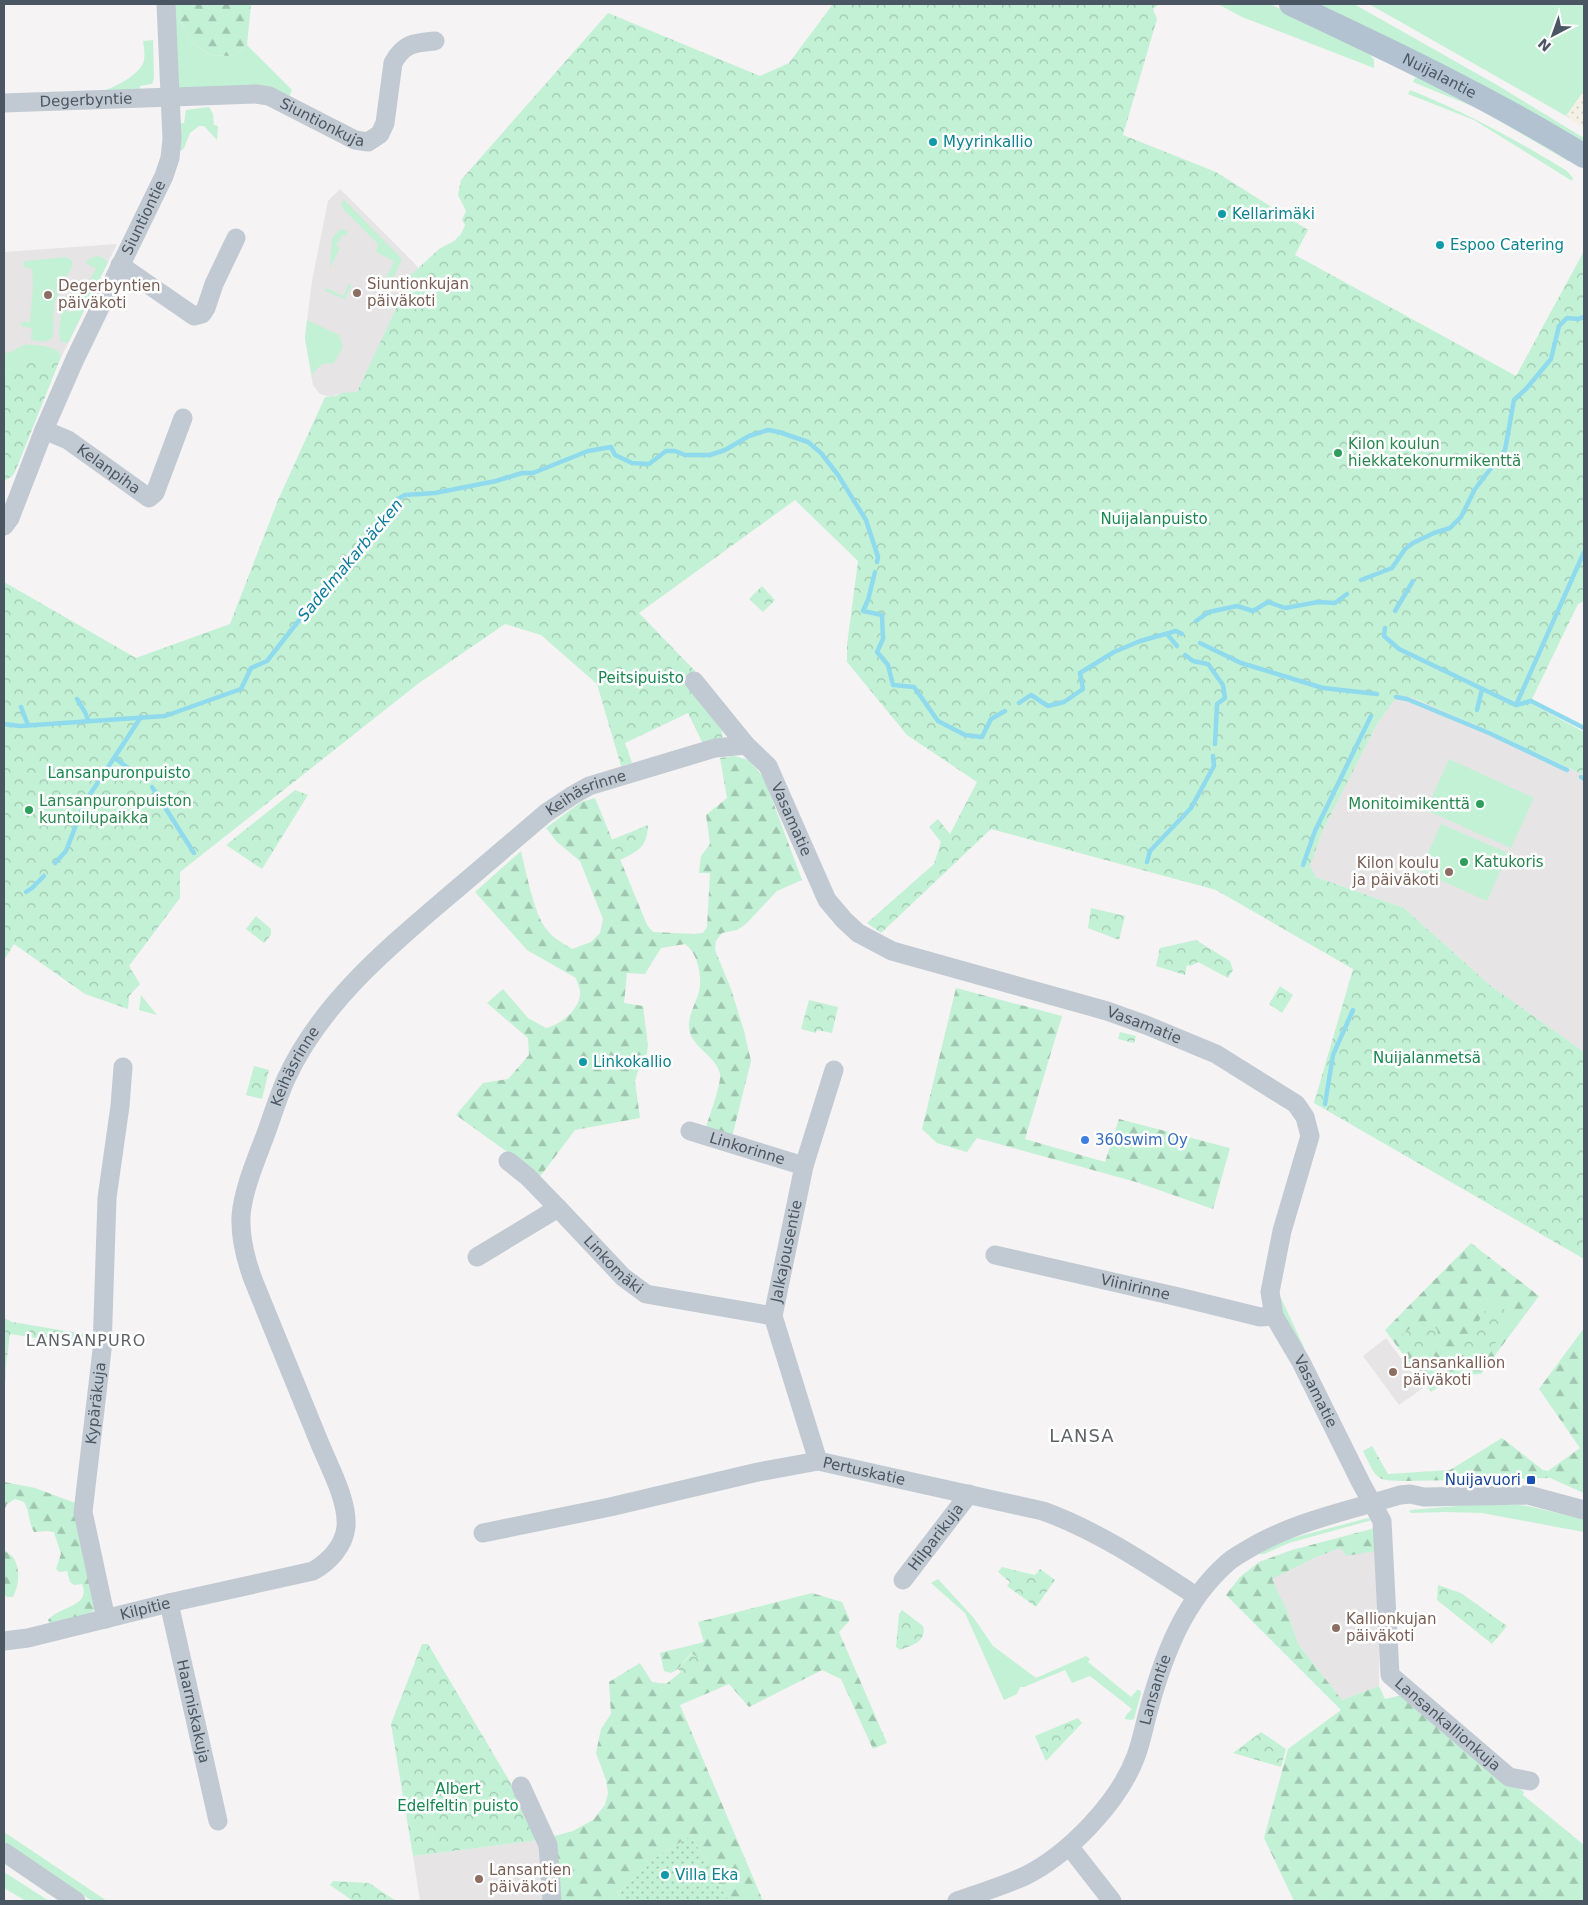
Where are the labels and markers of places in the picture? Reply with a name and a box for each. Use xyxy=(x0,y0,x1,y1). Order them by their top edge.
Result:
place label: Myyrinkallio xyxy=(943,133,1033,151)
marker: Myyrinkallio xyxy=(927,136,939,148)
place label: Kellarimäki xyxy=(1232,205,1315,223)
marker: Kellarimäki xyxy=(1216,208,1228,220)
place label: Espoo Catering xyxy=(1450,236,1564,254)
marker: Espoo Catering xyxy=(1434,239,1446,251)
place label: Siuntionkujan päiväkoti xyxy=(367,275,469,310)
place label: Degerbyntien päiväkoti xyxy=(58,277,160,312)
marker: Siuntionkujan päiväkoti xyxy=(351,287,363,299)
marker: Degerbyntien päiväkoti xyxy=(42,289,54,301)
place label: Kilon koulun hiekkatekonurmikenttä xyxy=(1348,435,1521,470)
marker: Kilon koulun hiekkatekonurmikenttä xyxy=(1332,447,1344,459)
place label: Lansanpuronpuiston kuntoilupaikka xyxy=(39,792,192,827)
place label: Monitoimikenttä xyxy=(1348,795,1470,813)
marker: Monitoimikenttä xyxy=(1474,798,1486,810)
marker: Lansanpuronpuiston kuntoilupaikka xyxy=(23,804,35,816)
place label: Katukoris xyxy=(1474,853,1544,871)
place label: Kilon koulu ja päiväkoti xyxy=(1352,854,1439,889)
marker: Katukoris xyxy=(1458,856,1470,868)
marker: Kilon koulu ja päiväkoti xyxy=(1443,866,1455,878)
place label: Linkokallio xyxy=(593,1053,672,1071)
marker: Linkokallio xyxy=(577,1056,589,1068)
place label: 360swim Oy xyxy=(1095,1131,1188,1149)
marker: 360swim Oy xyxy=(1079,1134,1091,1146)
place label: Lansankallion päiväkoti xyxy=(1403,1354,1505,1389)
marker: Lansankallion päiväkoti xyxy=(1387,1366,1399,1378)
place label: Nuijavuori xyxy=(1445,1471,1521,1489)
marker: Nuijavuori xyxy=(1525,1474,1537,1486)
place label: Kallionkujan päiväkoti xyxy=(1346,1610,1437,1645)
marker: Kallionkujan päiväkoti xyxy=(1330,1622,1342,1634)
place label: Lansantien päiväkoti xyxy=(489,1861,571,1896)
place label: Villa Eka xyxy=(675,1866,739,1884)
marker: Villa Eka xyxy=(659,1869,671,1881)
marker: Lansantien päiväkoti xyxy=(473,1873,485,1885)

